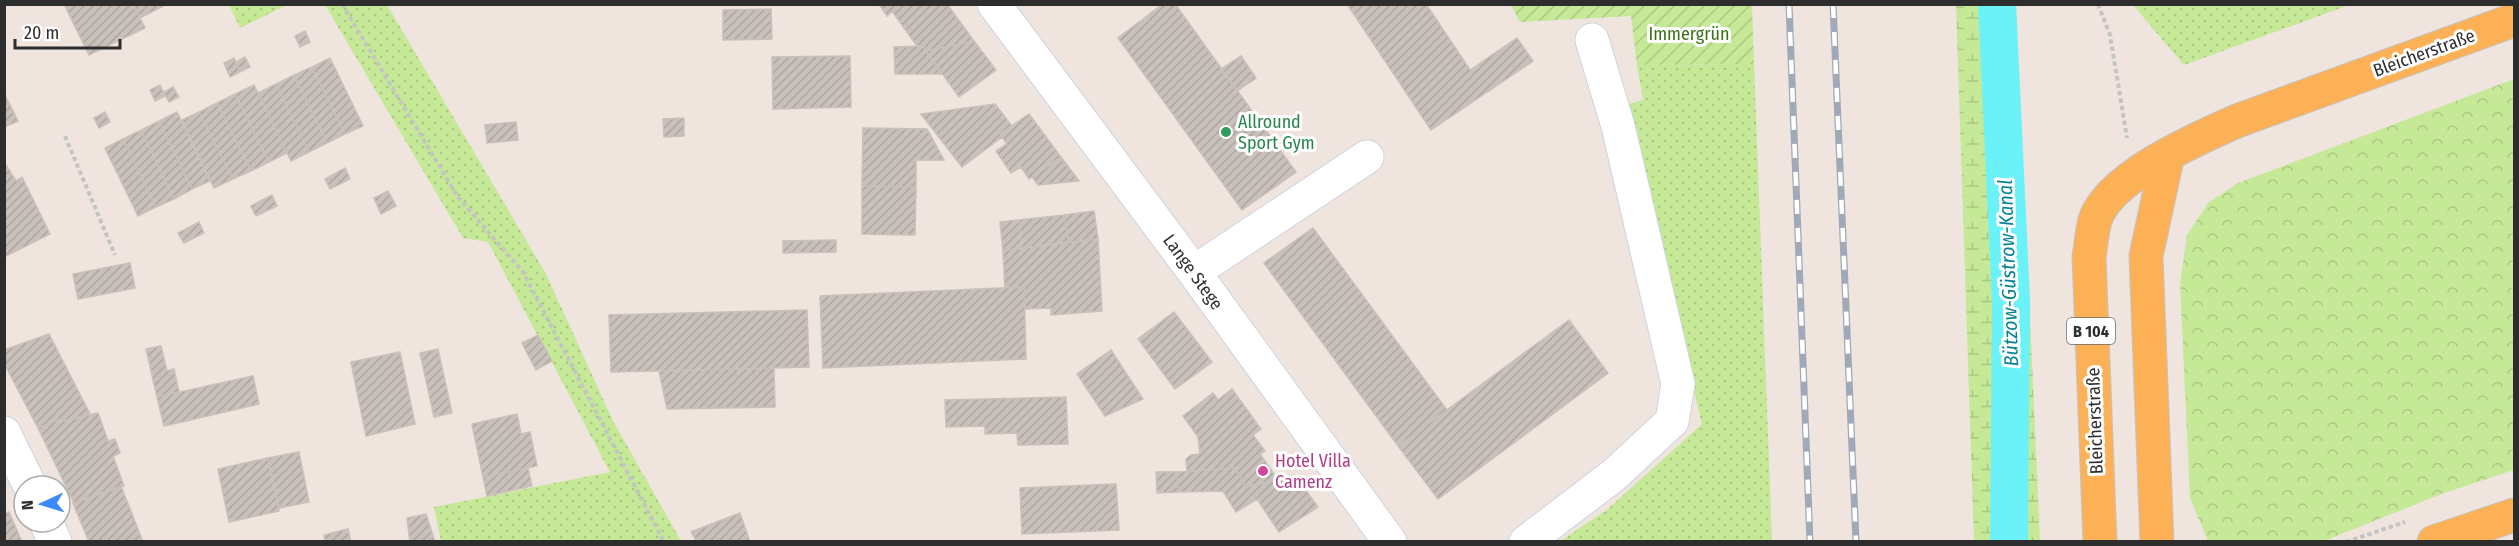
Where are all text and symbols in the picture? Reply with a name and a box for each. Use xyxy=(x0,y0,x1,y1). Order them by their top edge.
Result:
scale bar xyxy=(15,12,120,50)
text: 20 m xyxy=(24,22,59,44)
park label: Immergrün xyxy=(1649,23,1729,45)
street label: Bleicherstraße xyxy=(2370,24,2478,82)
place label: Allround Sport Gym xyxy=(1238,111,1315,154)
marker: Allround Sport Gym xyxy=(1219,125,1233,139)
water label: Bützow-Güstrow-Kanal xyxy=(1993,179,2023,367)
street label: Lange Stege xyxy=(1158,230,1228,314)
road number: B 104 xyxy=(2067,318,2115,344)
street label: Bleicherstraße xyxy=(2082,367,2108,475)
place label: Hotel Villa Camenz xyxy=(1275,450,1351,493)
marker: Hotel Villa Camenz xyxy=(1256,464,1270,478)
north arrow xyxy=(12,474,72,534)
text: N xyxy=(18,500,37,510)

